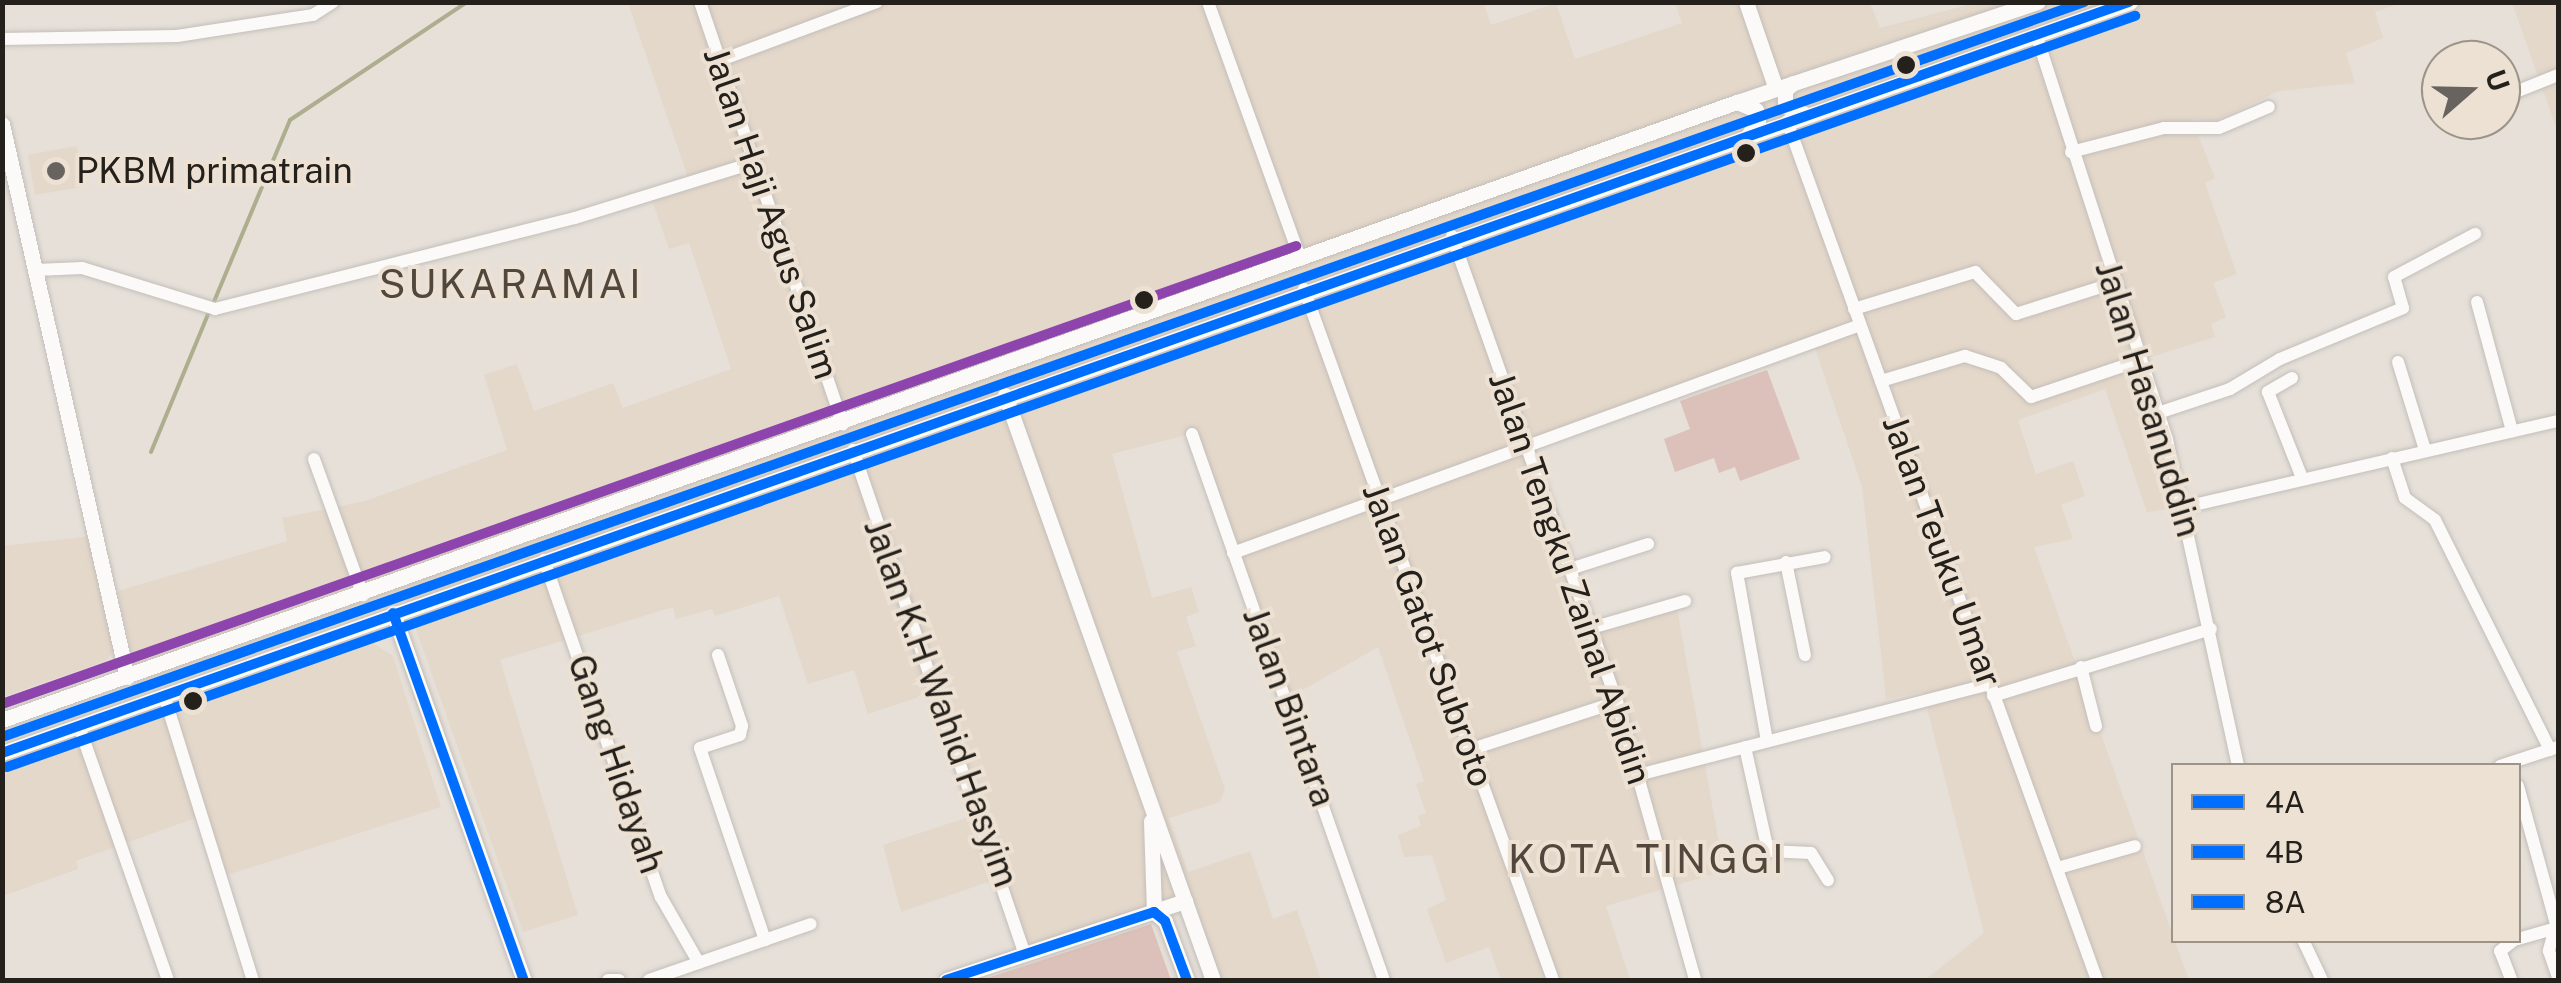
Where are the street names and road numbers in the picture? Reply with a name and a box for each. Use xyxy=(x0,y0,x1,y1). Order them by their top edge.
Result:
street label: Jalan Haji Agus Salim xyxy=(694,41,848,385)
street label: Jalan Hasanuddin xyxy=(2086,256,2210,542)
street label: Jalan Tengku Zainal Abidin xyxy=(1480,366,1660,790)
street label: Jalan Teuku Umar xyxy=(1873,409,2011,693)
street label: Jalan Gatot Subroto xyxy=(1354,477,1502,793)
street label: Jalan K.H Wahid Hasyim xyxy=(855,513,1027,893)
street label: Jalan Bintara xyxy=(1234,602,1344,812)
street label: Gang Hidayah xyxy=(559,649,673,879)

